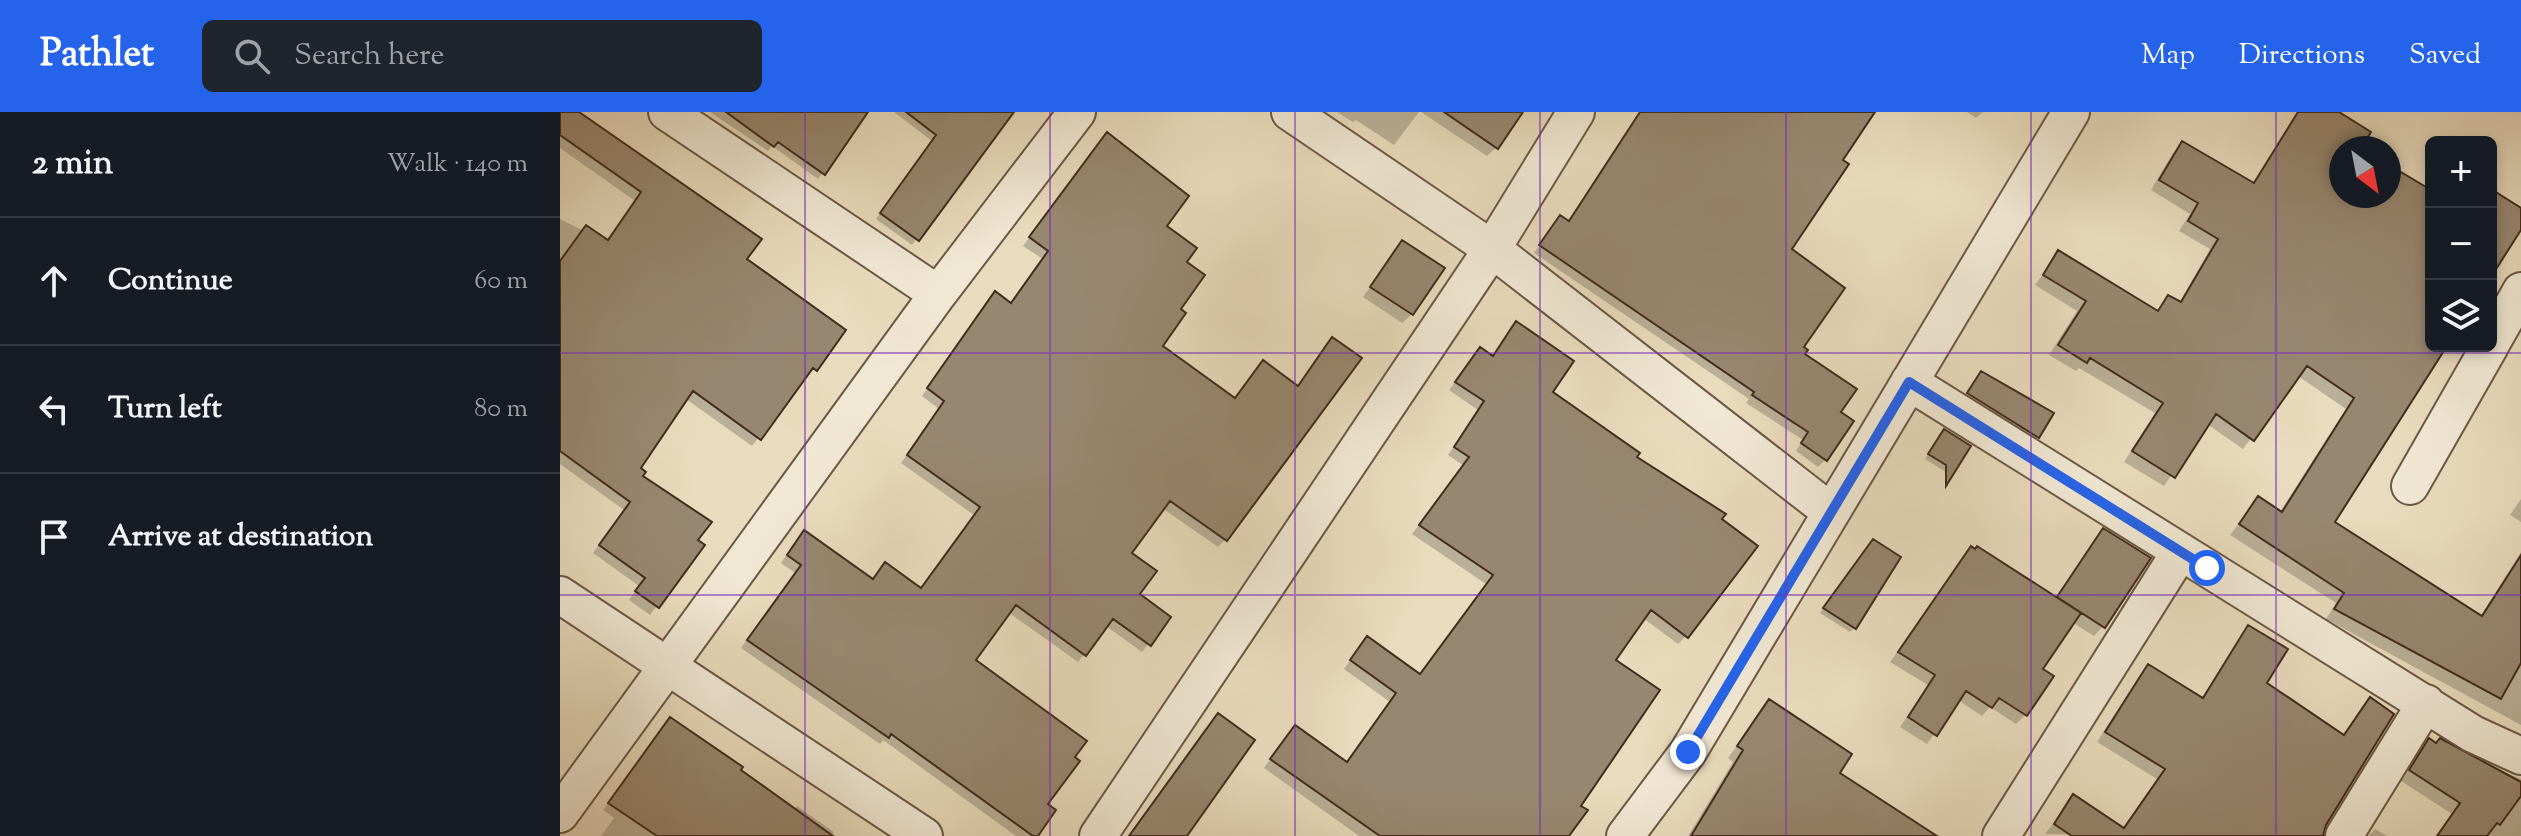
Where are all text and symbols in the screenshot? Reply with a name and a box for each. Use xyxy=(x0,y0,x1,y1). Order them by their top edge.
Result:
search box xyxy=(202,20,762,92)
text: Pathlet xyxy=(40,29,154,83)
icon: search xyxy=(230,34,274,78)
text: Search here xyxy=(294,35,445,78)
text: Map xyxy=(2141,36,2195,76)
text: Directions xyxy=(2239,36,2365,76)
text: Saved xyxy=(2409,36,2481,76)
north arrow xyxy=(2329,136,2401,208)
map controls xyxy=(2425,136,2497,352)
button: + xyxy=(2425,136,2497,208)
text: 2 min xyxy=(32,140,113,189)
text: Walk · 140 m xyxy=(387,146,528,183)
button: − xyxy=(2425,208,2497,280)
icon: ahead xyxy=(32,259,76,303)
text: Continue xyxy=(108,260,233,303)
text: 60 m xyxy=(474,263,528,300)
button: layers xyxy=(2425,280,2497,352)
icon: left xyxy=(32,387,76,431)
text: Turn left xyxy=(108,388,222,431)
text: 80 m xyxy=(474,391,528,428)
icon: arrive xyxy=(32,515,76,559)
text: Arrive at destination xyxy=(108,516,373,559)
route start xyxy=(2189,550,2225,586)
route end xyxy=(1670,734,1706,770)

